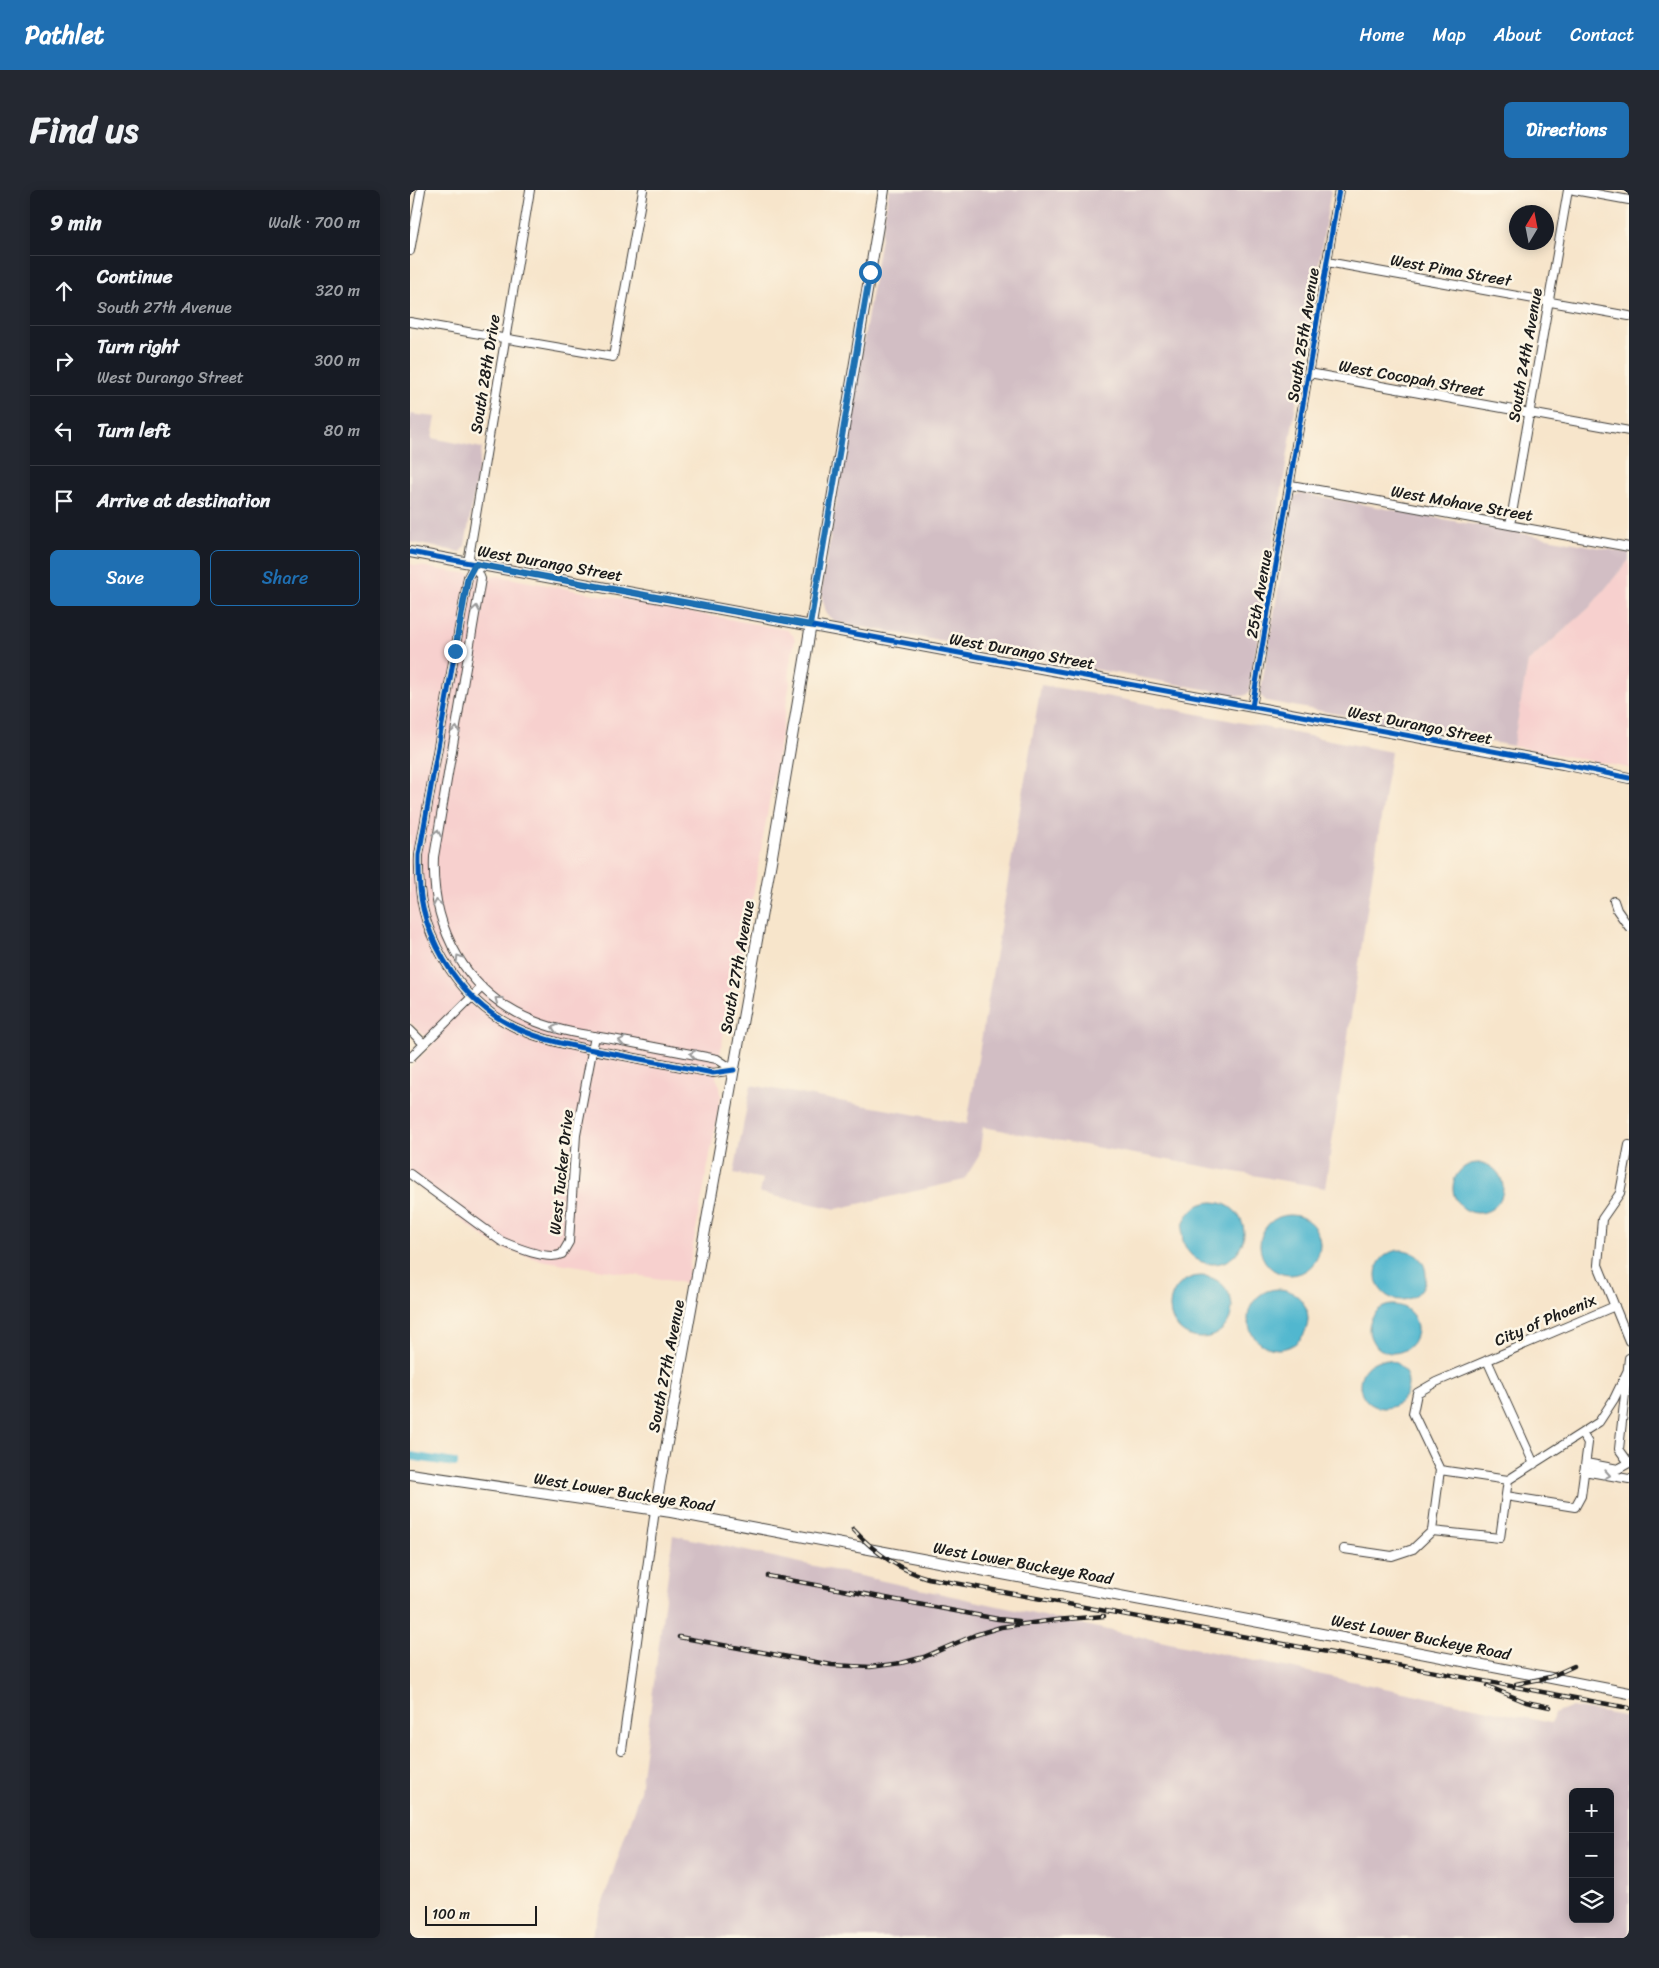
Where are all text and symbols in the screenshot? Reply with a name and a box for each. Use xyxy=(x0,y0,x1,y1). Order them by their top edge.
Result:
text: Pathlet xyxy=(25,14,104,56)
text: Home xyxy=(1360,19,1405,51)
text: Map xyxy=(1433,19,1466,51)
text: About xyxy=(1494,19,1542,51)
text: Contact xyxy=(1570,19,1634,51)
text: Find us xyxy=(30,99,138,161)
button: Directions xyxy=(1504,102,1629,158)
text: 9 min xyxy=(50,204,102,242)
north arrow xyxy=(1509,205,1554,250)
text: Walk · 700 m xyxy=(268,208,360,237)
street label: West Pima Street xyxy=(1388,245,1514,295)
text: Continue xyxy=(97,260,173,293)
route start xyxy=(859,261,882,284)
street label: South 25th Avenue xyxy=(1278,266,1328,404)
text: 320 m xyxy=(315,276,360,305)
icon: ahead xyxy=(50,277,78,305)
street label: South 24th Avenue xyxy=(1499,285,1551,424)
text: South 27th Avenue xyxy=(97,293,232,322)
street label: South 28th Drive xyxy=(461,312,509,436)
text: Turn right xyxy=(97,330,179,363)
text: 300 m xyxy=(315,346,360,375)
icon: right xyxy=(50,347,78,375)
street label: West Cocopah Street xyxy=(1337,351,1487,405)
text: West Durango Street xyxy=(97,363,244,392)
text: Turn left xyxy=(97,414,170,447)
text: 80 m xyxy=(324,416,360,445)
icon: left xyxy=(50,417,78,445)
street label: West Mohave Street xyxy=(1389,476,1535,530)
text: Arrive at destination xyxy=(97,484,270,517)
icon: arrive xyxy=(50,487,78,515)
street label: West Durango Street xyxy=(475,536,625,590)
street label: 25th Avenue xyxy=(1237,547,1281,641)
button: Save xyxy=(50,550,200,606)
button: Share xyxy=(210,550,360,606)
one-way arrow xyxy=(471,604,481,613)
street label: West Durango Street xyxy=(947,624,1097,678)
route end xyxy=(444,640,467,663)
street label: West Durango Street xyxy=(1345,697,1495,753)
one-way arrow xyxy=(450,726,460,735)
one-way arrow xyxy=(432,828,442,837)
street label: South 27th Avenue xyxy=(711,898,763,1036)
one-way arrow xyxy=(432,899,443,908)
one-way arrow xyxy=(456,954,465,963)
one-way arrow xyxy=(495,998,504,1006)
one-way arrow xyxy=(551,1023,559,1033)
one-way arrow xyxy=(618,1037,627,1047)
one-way arrow xyxy=(688,1050,697,1060)
street label: West Tucker Drive xyxy=(540,1108,582,1236)
street label: City of Phoenix xyxy=(1489,1285,1601,1355)
street label: South 27th Avenue xyxy=(639,1297,693,1435)
street label: West Lower Buckeye Road xyxy=(532,1463,718,1521)
one-way arrow xyxy=(1602,1469,1611,1479)
street label: West Lower Buckeye Road xyxy=(931,1533,1117,1593)
street label: West Lower Buckeye Road xyxy=(1329,1605,1515,1669)
map controls xyxy=(1569,1788,1614,1923)
button: + xyxy=(1569,1788,1614,1833)
button: − xyxy=(1569,1833,1614,1878)
button: layers xyxy=(1569,1878,1614,1923)
text: 100 m xyxy=(432,1902,470,1927)
scale bar xyxy=(425,1903,538,1926)

